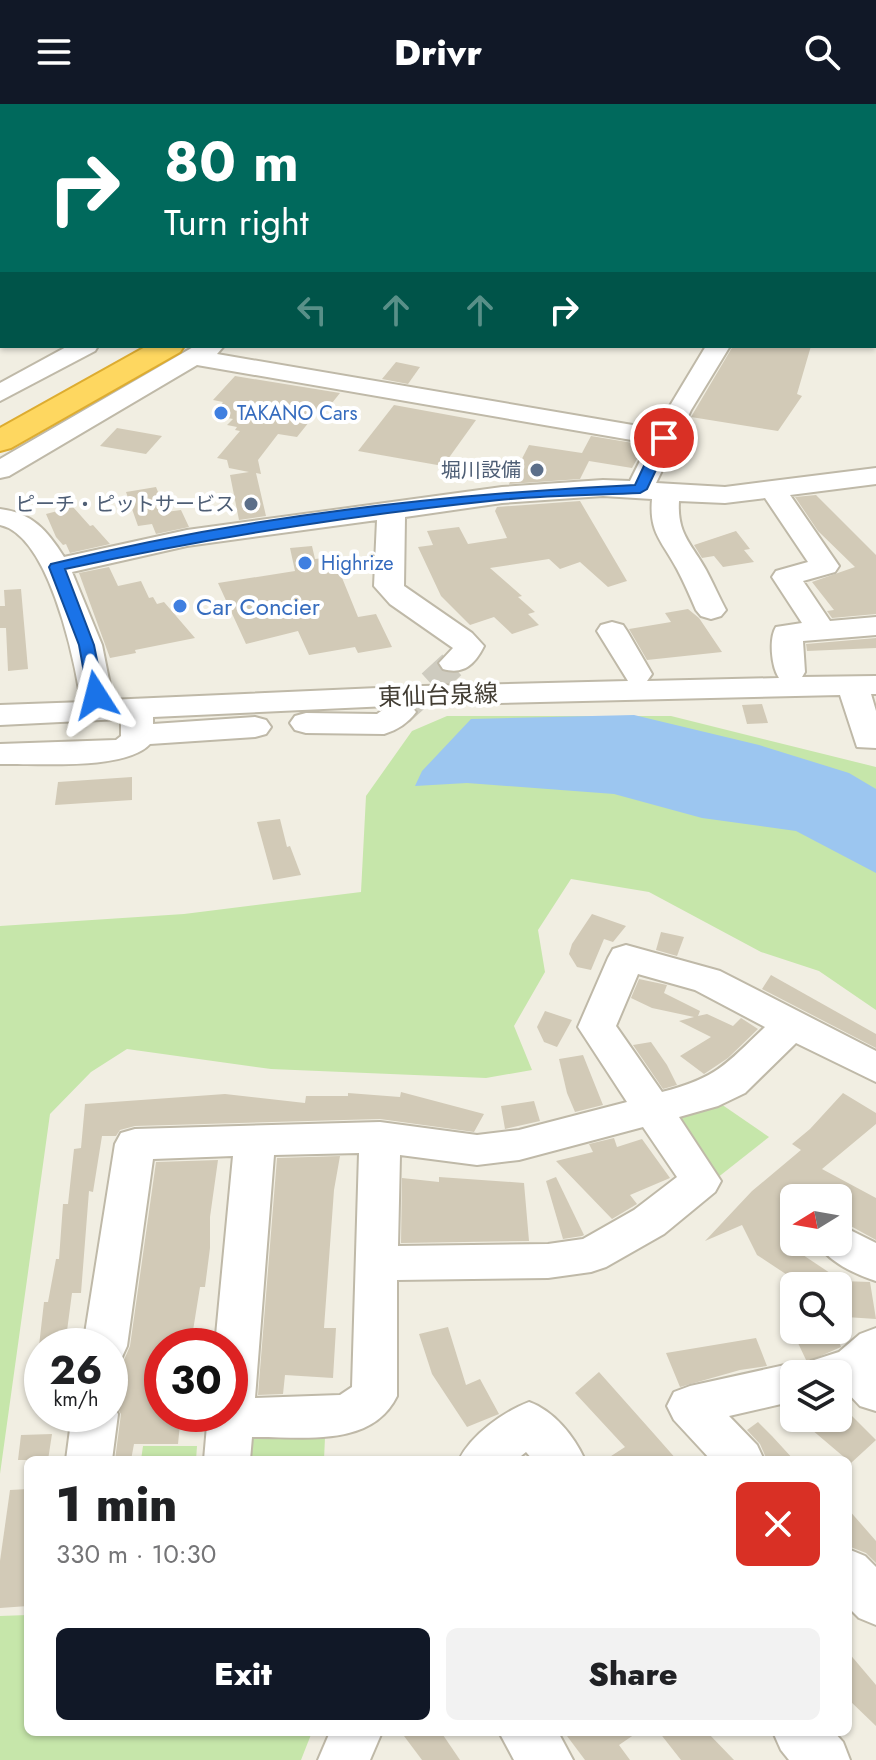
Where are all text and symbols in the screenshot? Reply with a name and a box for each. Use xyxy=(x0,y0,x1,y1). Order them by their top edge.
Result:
text: Drivr xyxy=(394,26,482,78)
icon: menu xyxy=(32,30,76,74)
icon: search xyxy=(800,30,844,74)
text: 80 m xyxy=(164,121,299,202)
icon: right xyxy=(32,136,136,240)
text: Turn right xyxy=(164,196,309,248)
icon: left xyxy=(290,288,334,332)
icon: ahead xyxy=(374,288,418,332)
icon: ahead xyxy=(458,288,502,332)
icon: right xyxy=(542,288,586,332)
place label: TAKANO Cars xyxy=(237,399,358,428)
marker: TAKANO Cars xyxy=(212,404,230,422)
pin xyxy=(630,404,698,472)
icon: arrive xyxy=(642,416,686,460)
place label: 堀川設備 xyxy=(441,456,521,485)
marker: 堀川設備 xyxy=(528,461,546,479)
place label: ピーチ・ピットサービス xyxy=(15,490,235,519)
marker: ピーチ・ピットサービス xyxy=(242,495,260,513)
place label: Highrize xyxy=(321,549,394,578)
marker: Highrize xyxy=(296,554,314,572)
place label: Car Concier xyxy=(196,589,321,624)
marker: Car Concier xyxy=(171,597,189,615)
position arrow xyxy=(54,653,138,737)
street label: 東仙台泉線 xyxy=(377,675,499,715)
north arrow xyxy=(780,1184,852,1256)
map controls xyxy=(780,1184,852,1432)
button: search xyxy=(780,1272,852,1344)
speed limit sign: 30 xyxy=(144,1328,248,1432)
text: 26 xyxy=(50,1341,103,1399)
button: layers xyxy=(780,1360,852,1432)
text: km/h xyxy=(53,1385,99,1414)
text: 1 min xyxy=(56,1470,177,1539)
button: close xyxy=(736,1482,820,1566)
text: 330 m · 10:30 xyxy=(56,1535,216,1573)
button: Exit xyxy=(56,1628,430,1720)
button: Share xyxy=(446,1628,820,1720)

